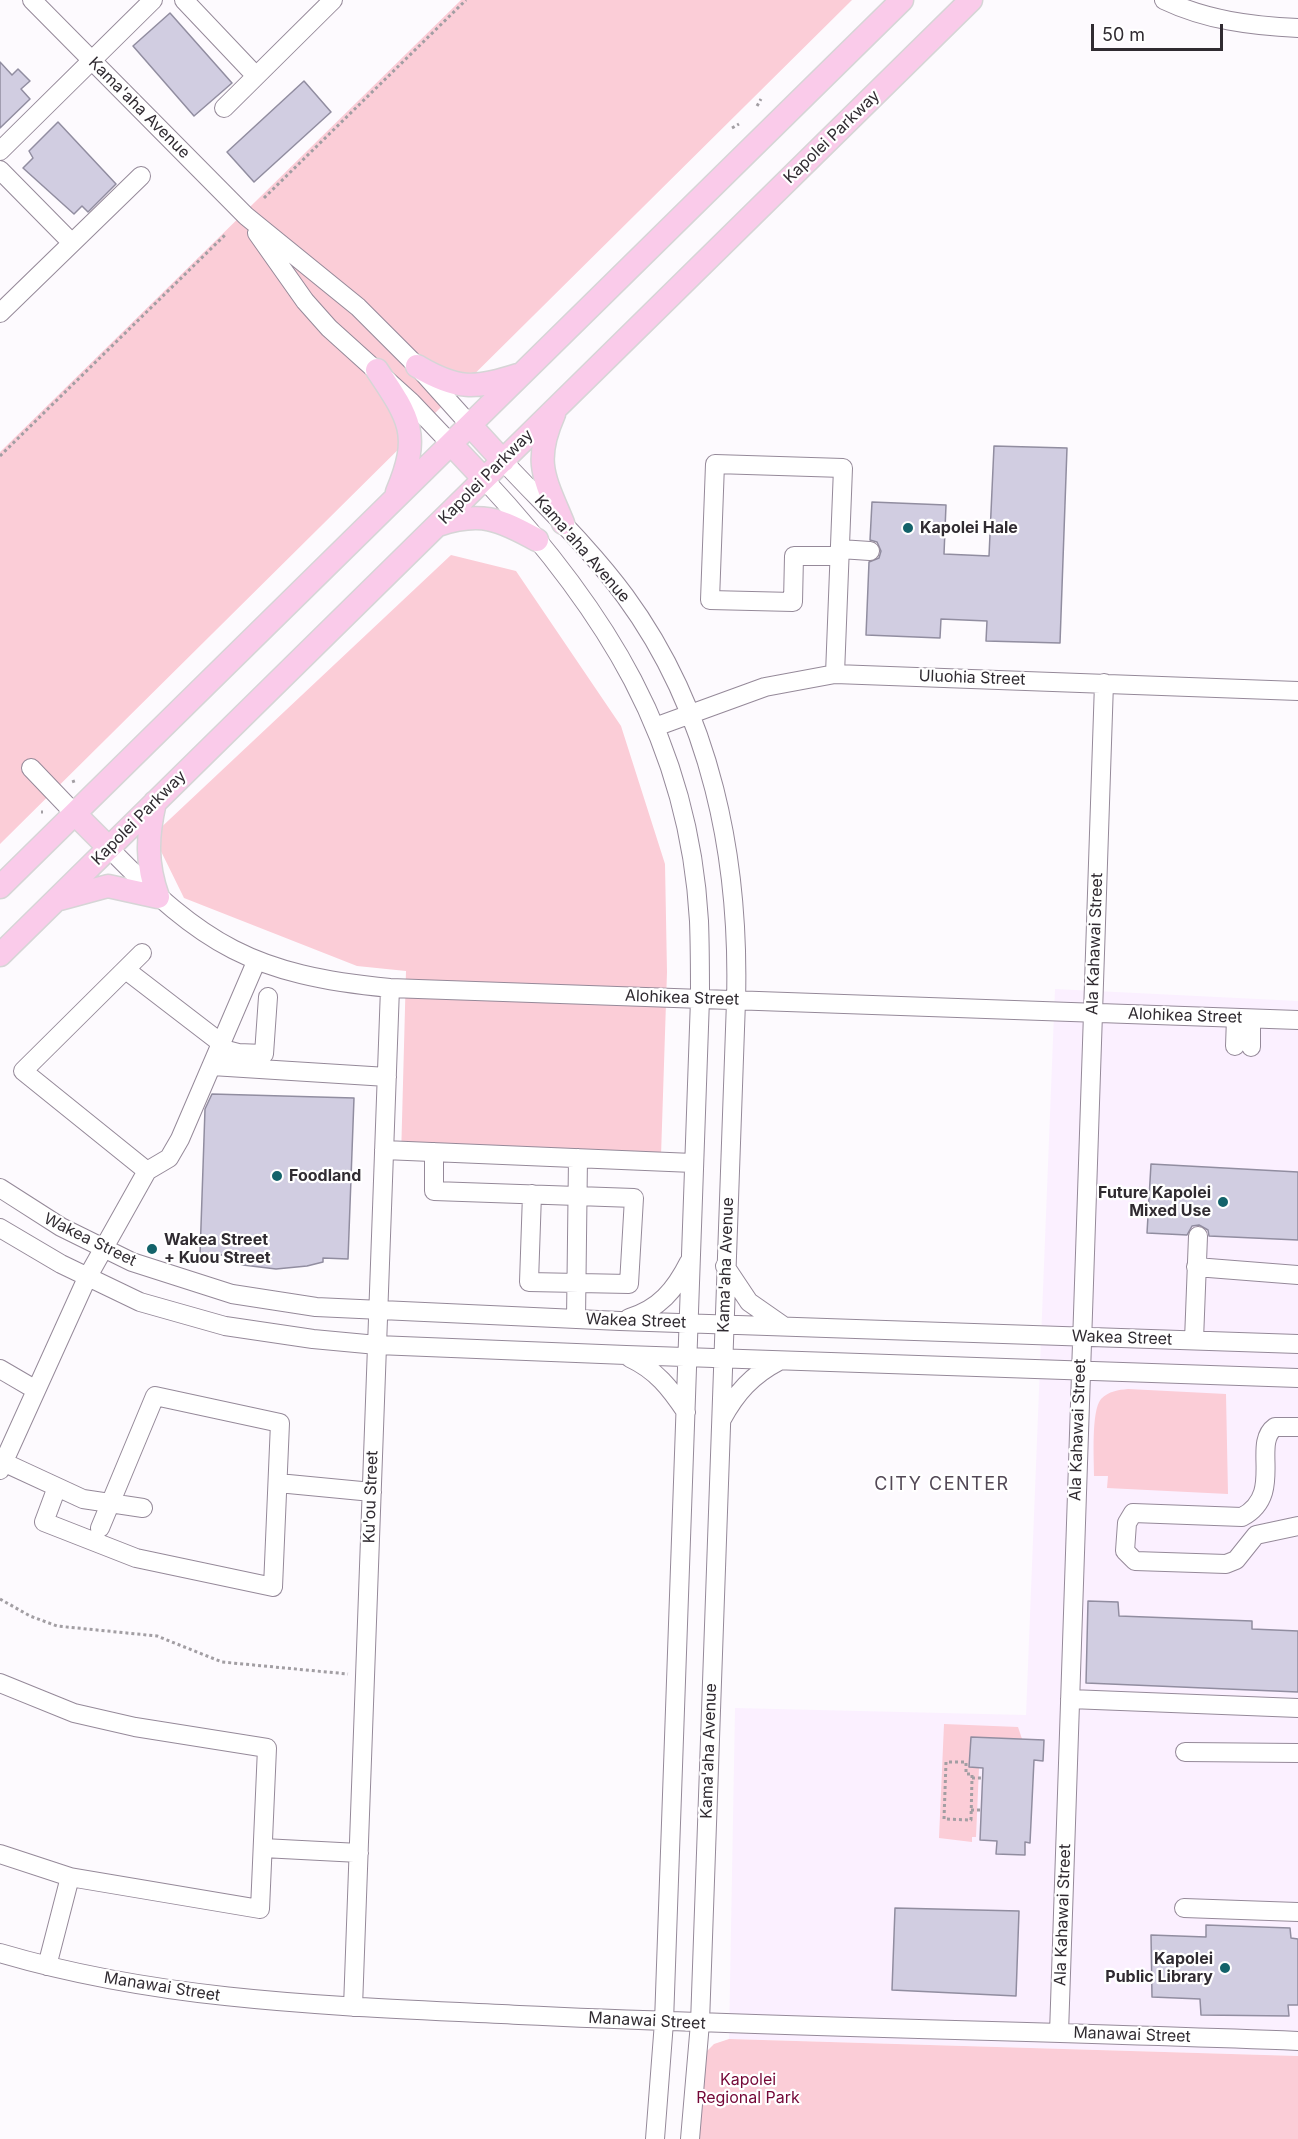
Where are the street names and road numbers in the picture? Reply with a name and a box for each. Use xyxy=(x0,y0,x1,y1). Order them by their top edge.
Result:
street label: Kama'aha Avenue xyxy=(84,53,194,163)
street label: Kapolei Parkway xyxy=(780,86,884,188)
street label: Kapolei Parkway xyxy=(435,426,537,528)
street label: Kama'aha Avenue xyxy=(530,492,634,606)
street label: Uluohia Street xyxy=(918,667,1026,689)
street label: Kapolei Parkway xyxy=(88,767,190,869)
street label: Ala Kahawai Street xyxy=(1083,873,1107,1015)
street label: Alohikea Street xyxy=(625,986,739,1010)
street label: Alohikea Street xyxy=(1128,1004,1242,1028)
street label: Kama'aha Avenue xyxy=(714,1197,738,1333)
street label: Wakea Street xyxy=(41,1209,139,1271)
street label: Wakea Street xyxy=(585,1310,687,1332)
street label: Wakea Street xyxy=(1071,1327,1173,1349)
street label: Ala Kahawai Street xyxy=(1066,1359,1090,1501)
street label: Ku'ou Street xyxy=(360,1450,382,1544)
street label: Kama'aha Avenue xyxy=(697,1683,721,1819)
street label: Ala Kahawai Street xyxy=(1051,1844,1075,1986)
street label: Manawai Street xyxy=(102,1968,222,2006)
street label: Manawai Street xyxy=(588,2008,706,2034)
street label: Manawai Street xyxy=(1073,2023,1191,2047)

